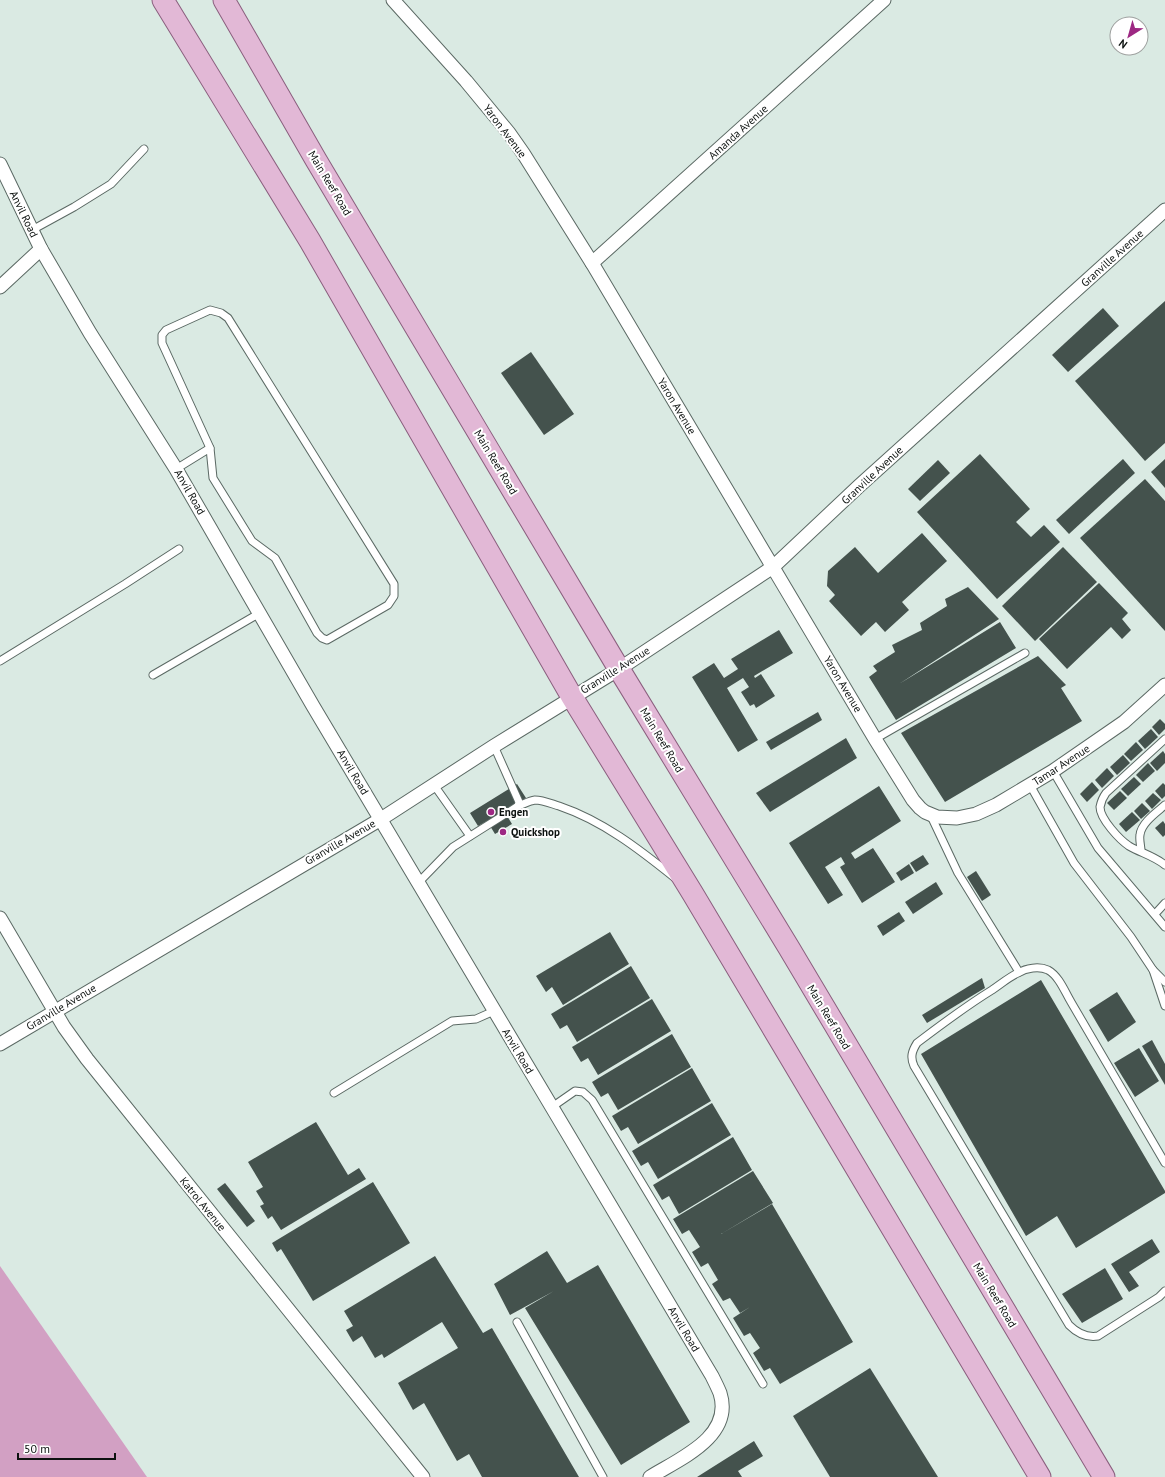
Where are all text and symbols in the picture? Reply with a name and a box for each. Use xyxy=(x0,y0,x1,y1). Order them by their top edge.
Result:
north arrow xyxy=(1109,16,1149,56)
text: N xyxy=(1116,36,1130,52)
street label: Yaron Avenue xyxy=(480,101,530,161)
street label: Amanda Avenue xyxy=(705,101,771,162)
street label: Main Reef Road xyxy=(305,148,355,218)
street label: Anvil Road xyxy=(7,188,41,240)
street label: Granville Avenue xyxy=(1078,226,1146,290)
street label: Yaron Avenue xyxy=(655,375,700,437)
street label: Main Reef Road xyxy=(471,427,521,497)
street label: Granville Avenue xyxy=(838,443,906,507)
street label: Anvil Road xyxy=(171,467,209,517)
street label: Granville Avenue xyxy=(578,643,653,697)
street label: Yaron Avenue xyxy=(821,653,866,715)
street label: Main Reef Road xyxy=(637,705,687,775)
street label: Tamar Avenue xyxy=(1030,741,1093,789)
street label: Anvil Road xyxy=(334,747,372,797)
place label: Engen xyxy=(499,805,528,819)
marker: Engen xyxy=(486,807,496,817)
street label: Granville Avenue xyxy=(302,816,378,868)
place label: Quickshop xyxy=(511,825,560,839)
marker: Quickshop xyxy=(498,827,508,837)
street label: Granville Avenue xyxy=(23,980,99,1033)
street label: Main Reef Road xyxy=(804,982,854,1052)
street label: Anvil Road xyxy=(499,1026,537,1076)
street label: Katrol Avenue xyxy=(177,1174,229,1234)
street label: Main Reef Road xyxy=(970,1260,1020,1330)
street label: Anvil Road xyxy=(665,1304,703,1354)
scale bar xyxy=(18,1435,115,1461)
text: 50 m xyxy=(24,1441,50,1456)

